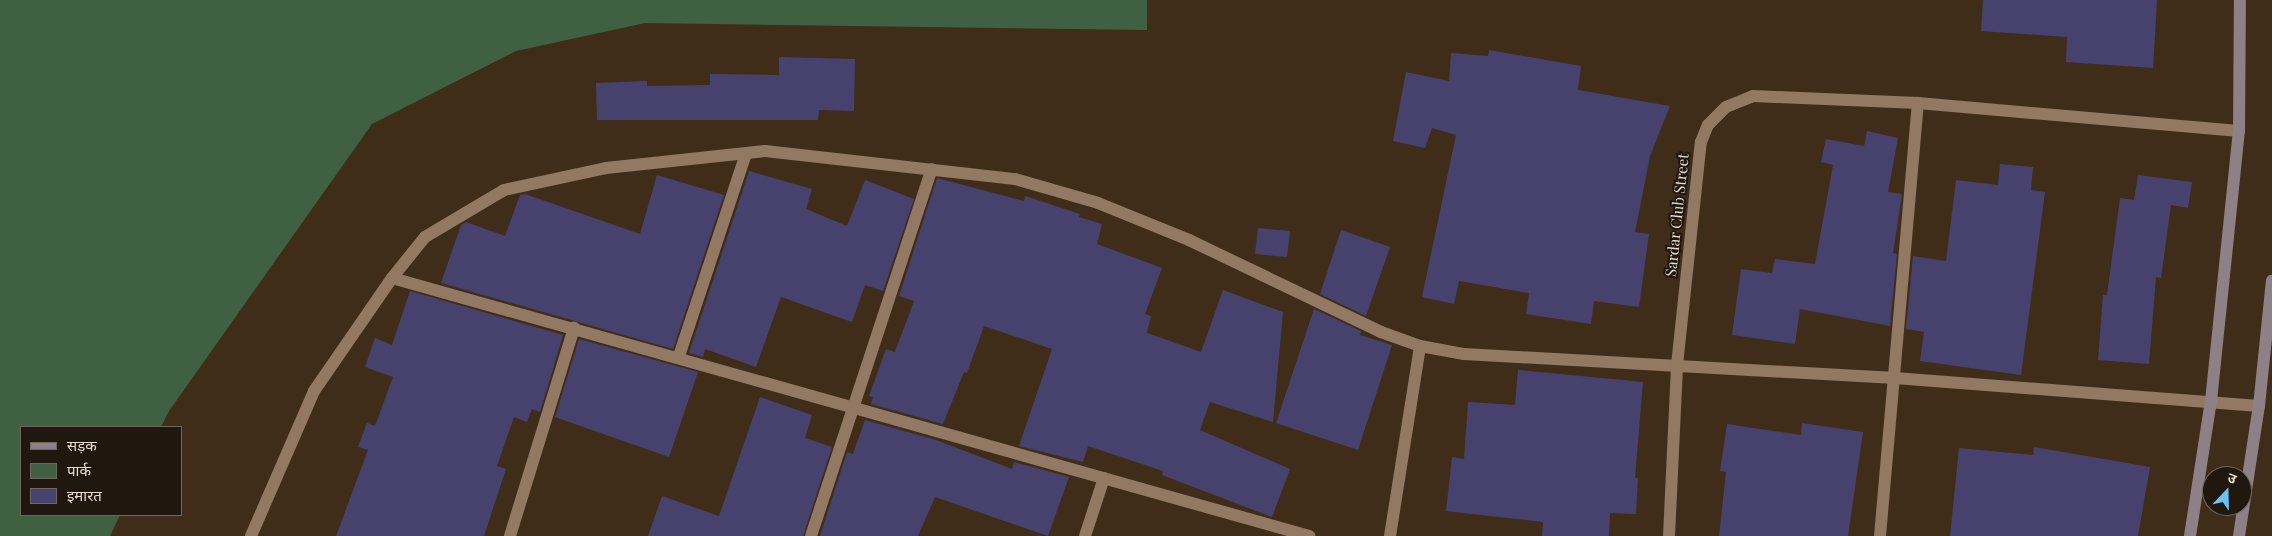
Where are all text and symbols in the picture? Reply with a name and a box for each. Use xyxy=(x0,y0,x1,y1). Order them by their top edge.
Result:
street label: Sardar Club Street xyxy=(1662,152,1692,278)
legend xyxy=(20,426,182,516)
text: सड़क xyxy=(67,435,97,455)
text: पार्क xyxy=(67,460,91,480)
north arrow xyxy=(2202,466,2252,516)
text: उ xyxy=(2225,467,2239,488)
text: इमारत xyxy=(67,485,102,505)

